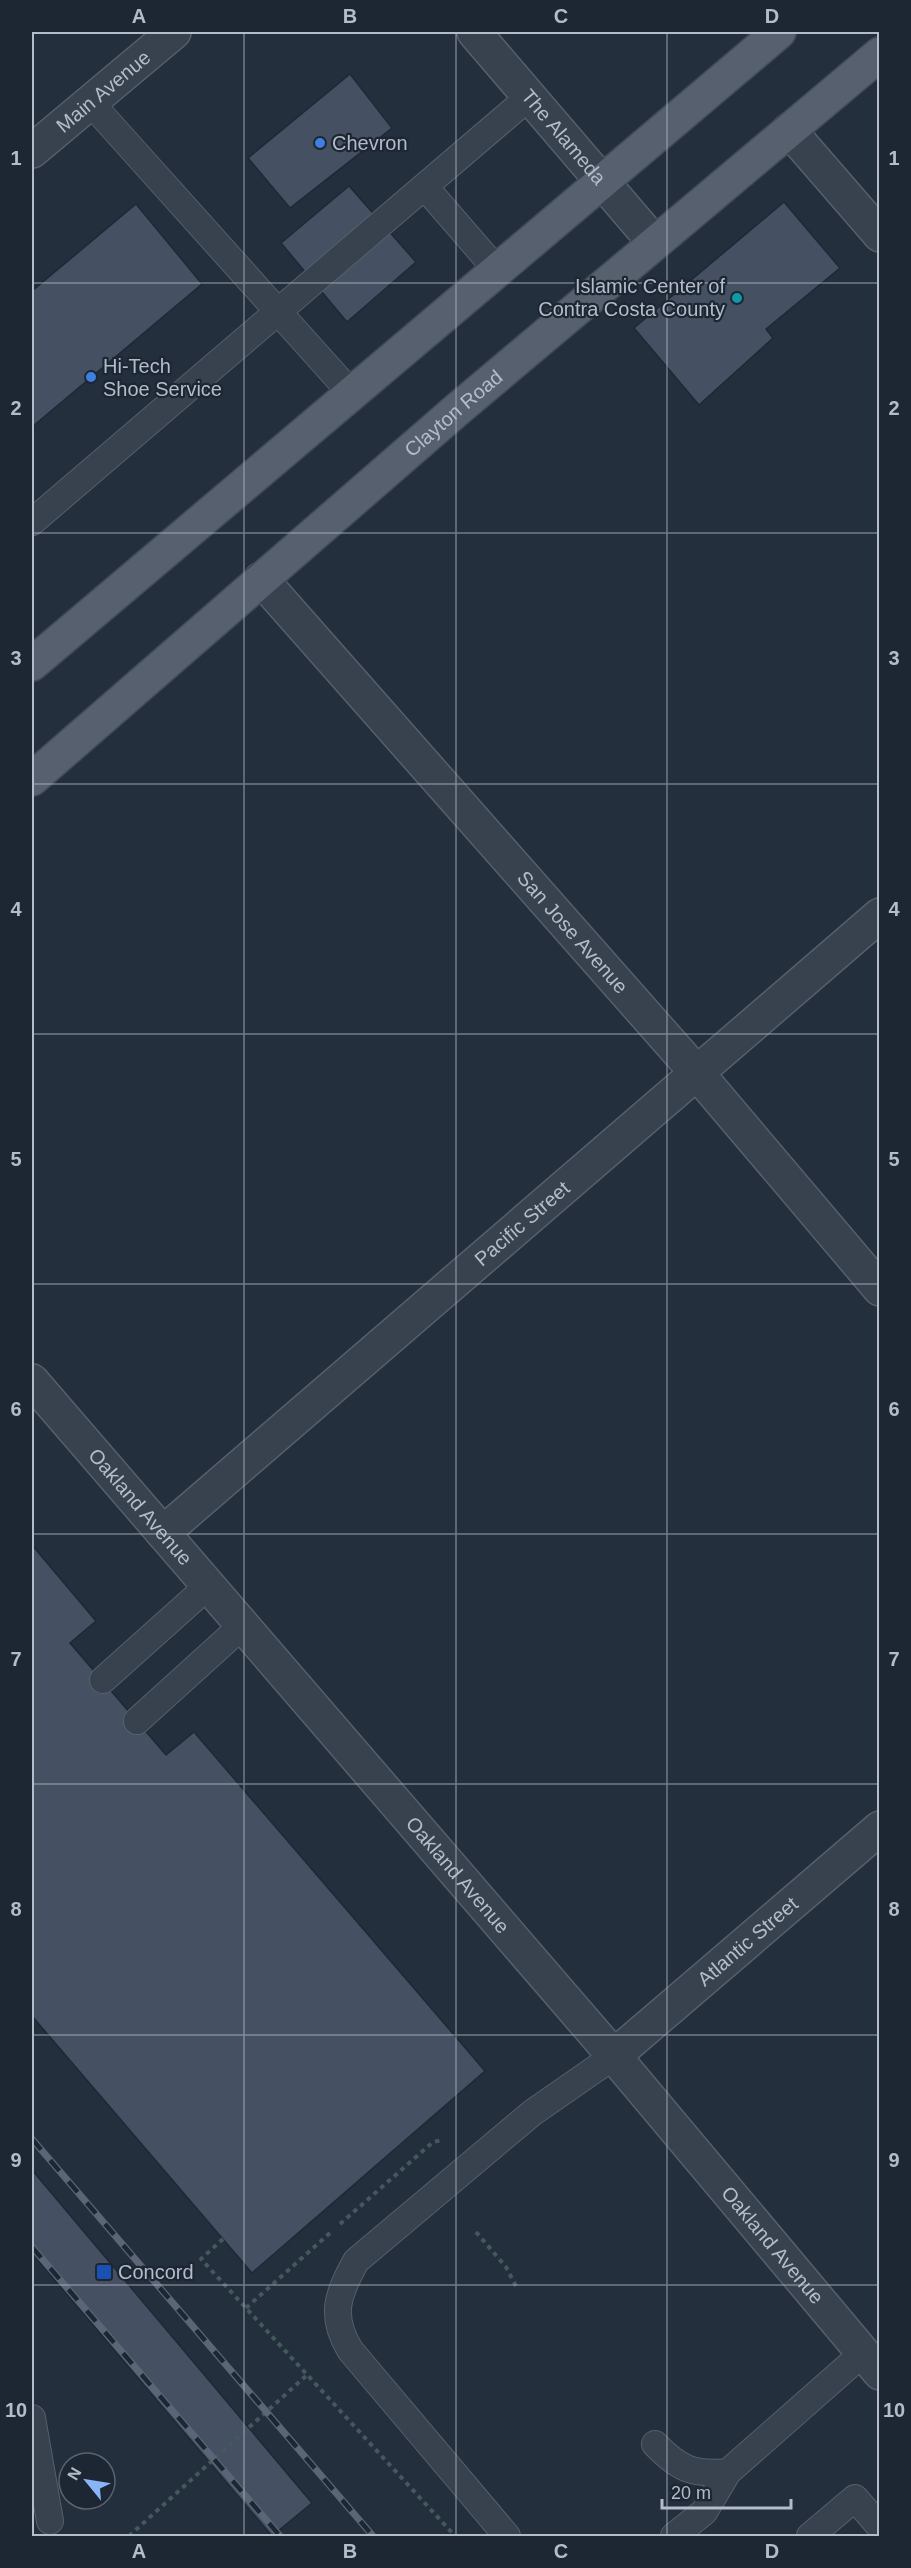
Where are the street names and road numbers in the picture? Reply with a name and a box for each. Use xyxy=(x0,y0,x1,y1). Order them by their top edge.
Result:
street label: Main Avenue xyxy=(52,46,155,137)
street label: The Alameda xyxy=(517,85,611,189)
street label: Clayton Road xyxy=(400,365,507,461)
street label: San Jose Avenue xyxy=(513,867,632,998)
street label: Pacific Street xyxy=(470,1176,574,1270)
street label: Oakland Avenue xyxy=(84,1444,197,1569)
street label: Oakland Avenue xyxy=(402,1812,514,1937)
street label: Atlantic Street xyxy=(693,1892,802,1990)
street label: Oakland Avenue xyxy=(717,2182,828,2308)

